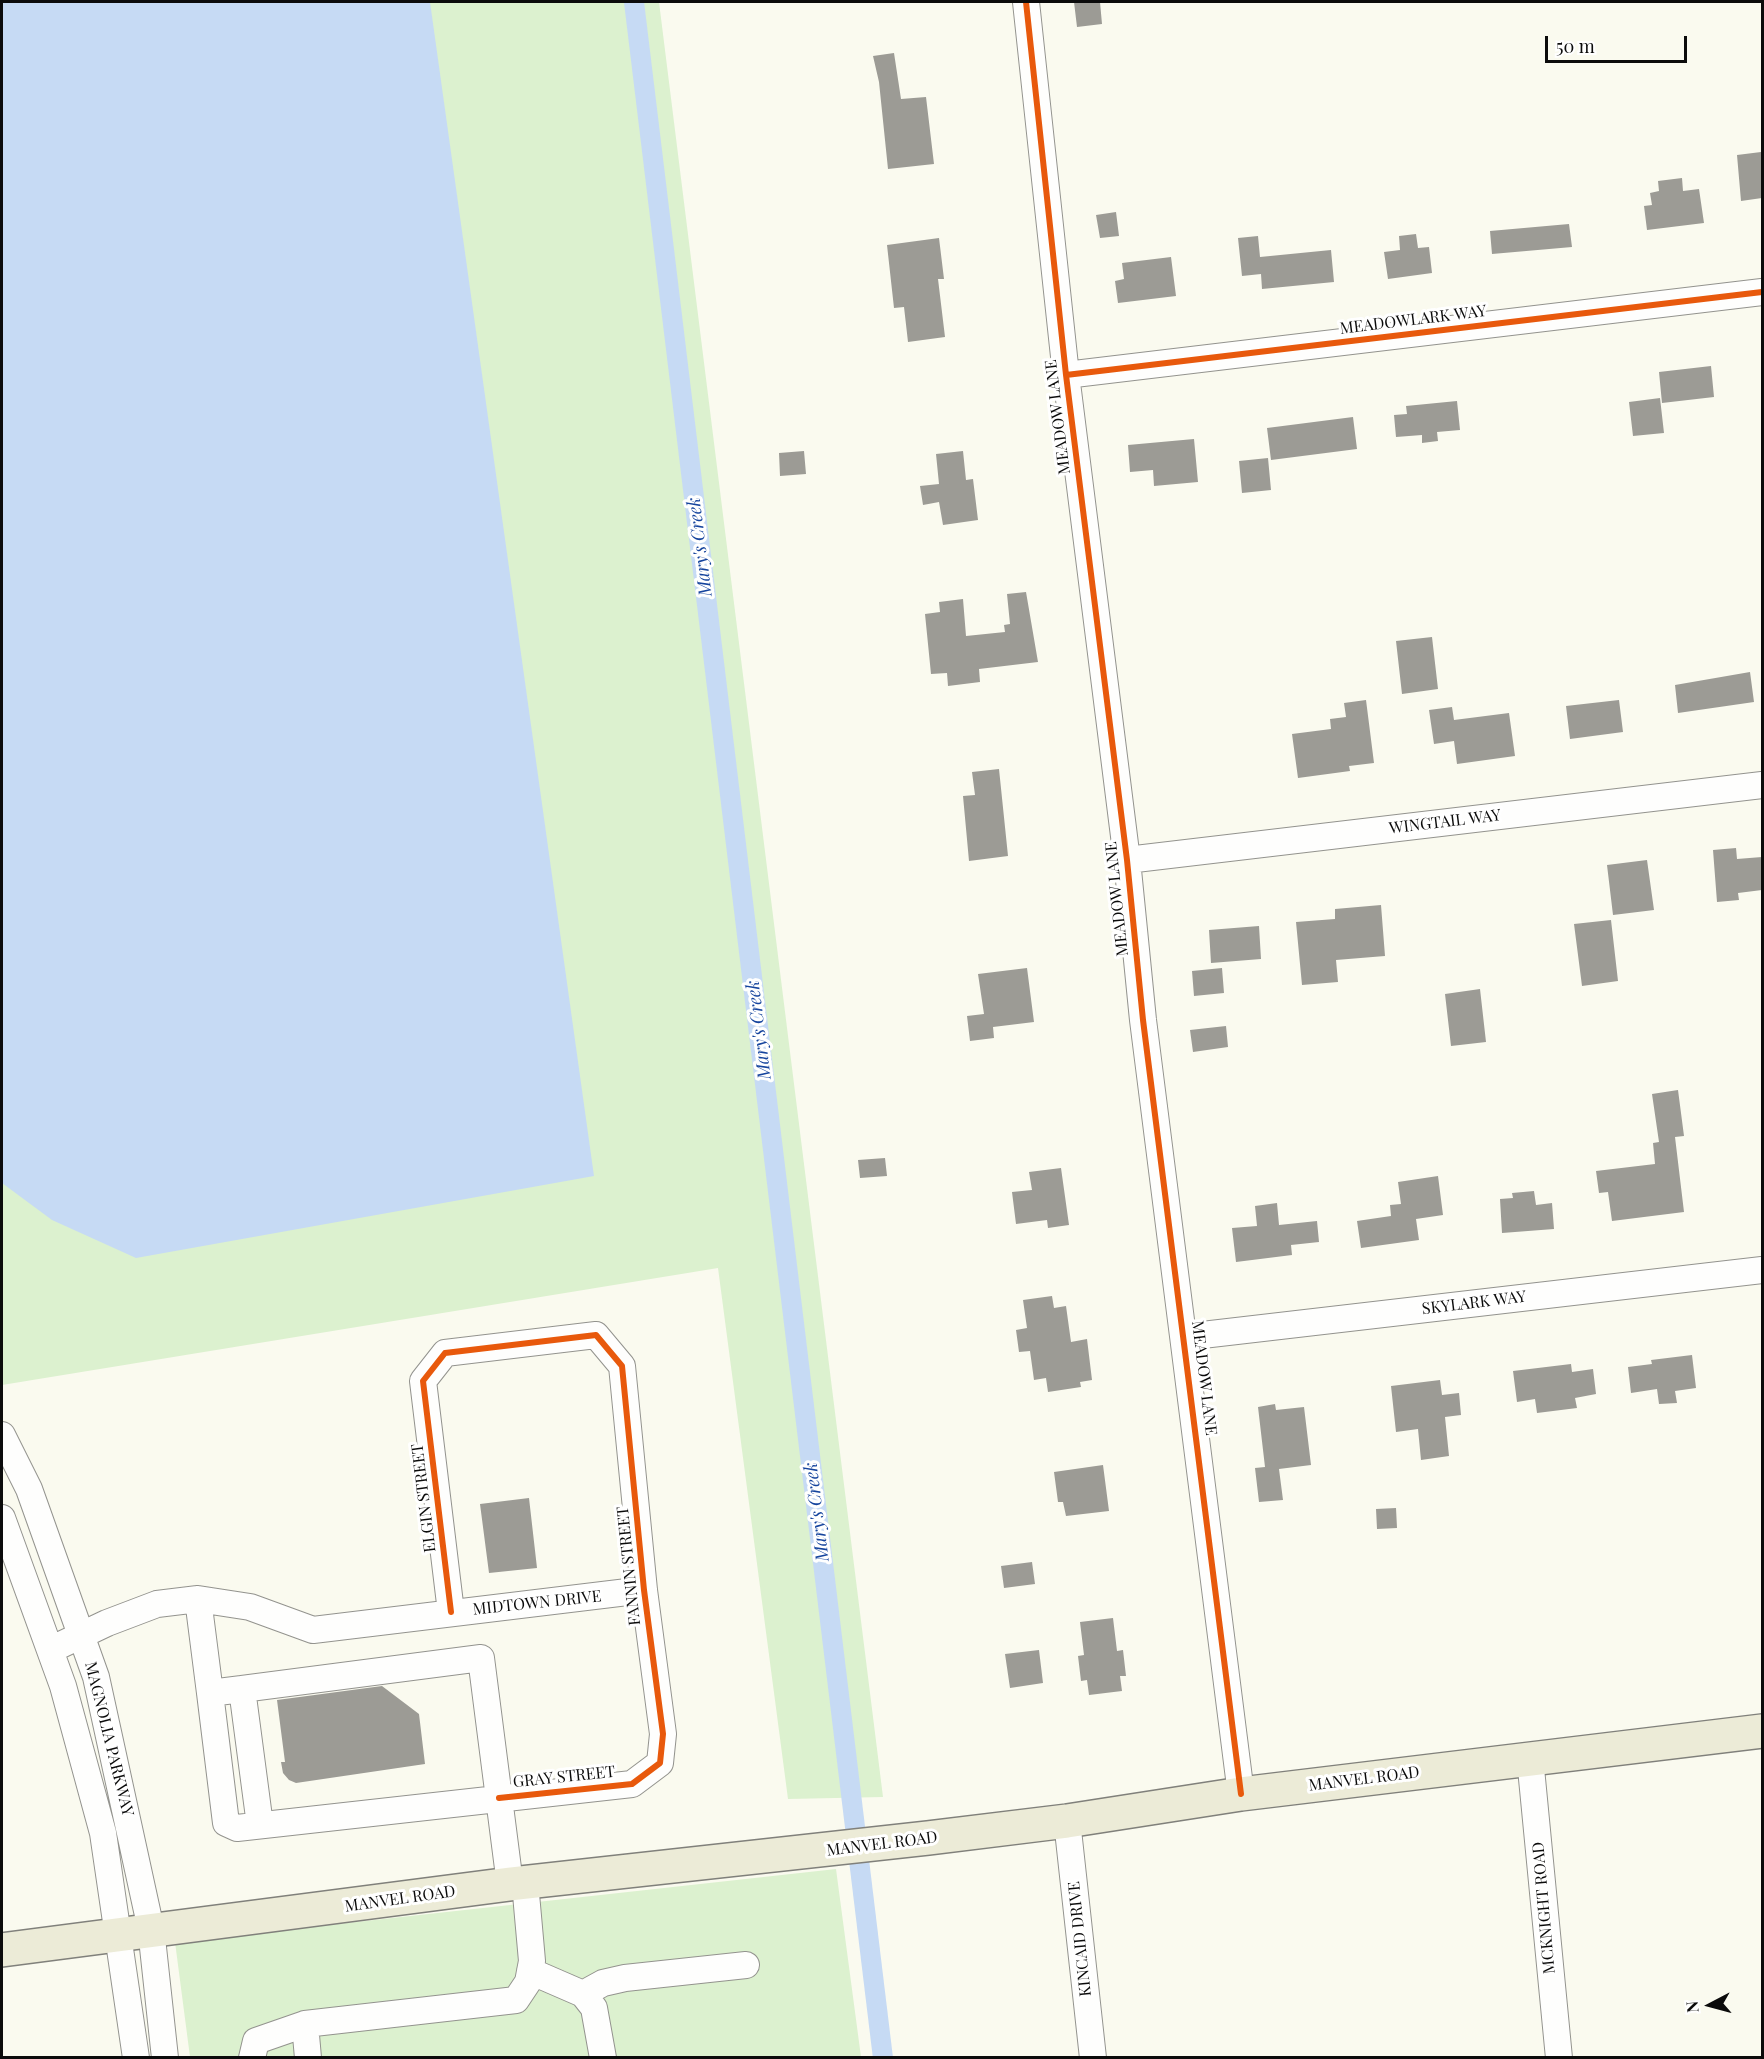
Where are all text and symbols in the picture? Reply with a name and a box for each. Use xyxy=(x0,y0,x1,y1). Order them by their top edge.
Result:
scale bar xyxy=(1548,24,1690,62)
text: 50 m xyxy=(1556,34,1595,58)
street label: MEADOWLARK WAY xyxy=(1339,301,1487,339)
street label: MEADOW LANE xyxy=(1041,359,1075,475)
water label: Mary's Creek xyxy=(683,496,717,598)
street label: WINGTAIL WAY xyxy=(1388,806,1502,838)
street label: MEADOW LANE xyxy=(1101,841,1133,957)
water label: Mary's Creek xyxy=(742,979,776,1081)
street label: SKYLARK WAY xyxy=(1421,1287,1527,1319)
street label: MEADOW LANE xyxy=(1187,1320,1221,1436)
street label: ELGIN STREET xyxy=(408,1443,440,1553)
water label: Mary's Creek xyxy=(800,1461,834,1563)
street label: FANNIN STREET xyxy=(613,1505,645,1627)
street label: MIDTOWN DRIVE xyxy=(472,1587,602,1619)
street label: MAGNOLIA PARKWAY xyxy=(81,1660,137,1818)
street label: GRAY STREET xyxy=(512,1762,616,1792)
street label: MANVEL ROAD xyxy=(1307,1763,1421,1795)
street label: MANVEL ROAD xyxy=(825,1828,939,1860)
street label: MCKNIGHT ROAD xyxy=(1529,1841,1559,1975)
street label: KINCAID DRIVE xyxy=(1064,1880,1096,1998)
street label: MANVEL ROAD xyxy=(343,1882,457,1916)
north arrow xyxy=(1680,1975,1740,2035)
text: N xyxy=(1681,2000,1703,2014)

